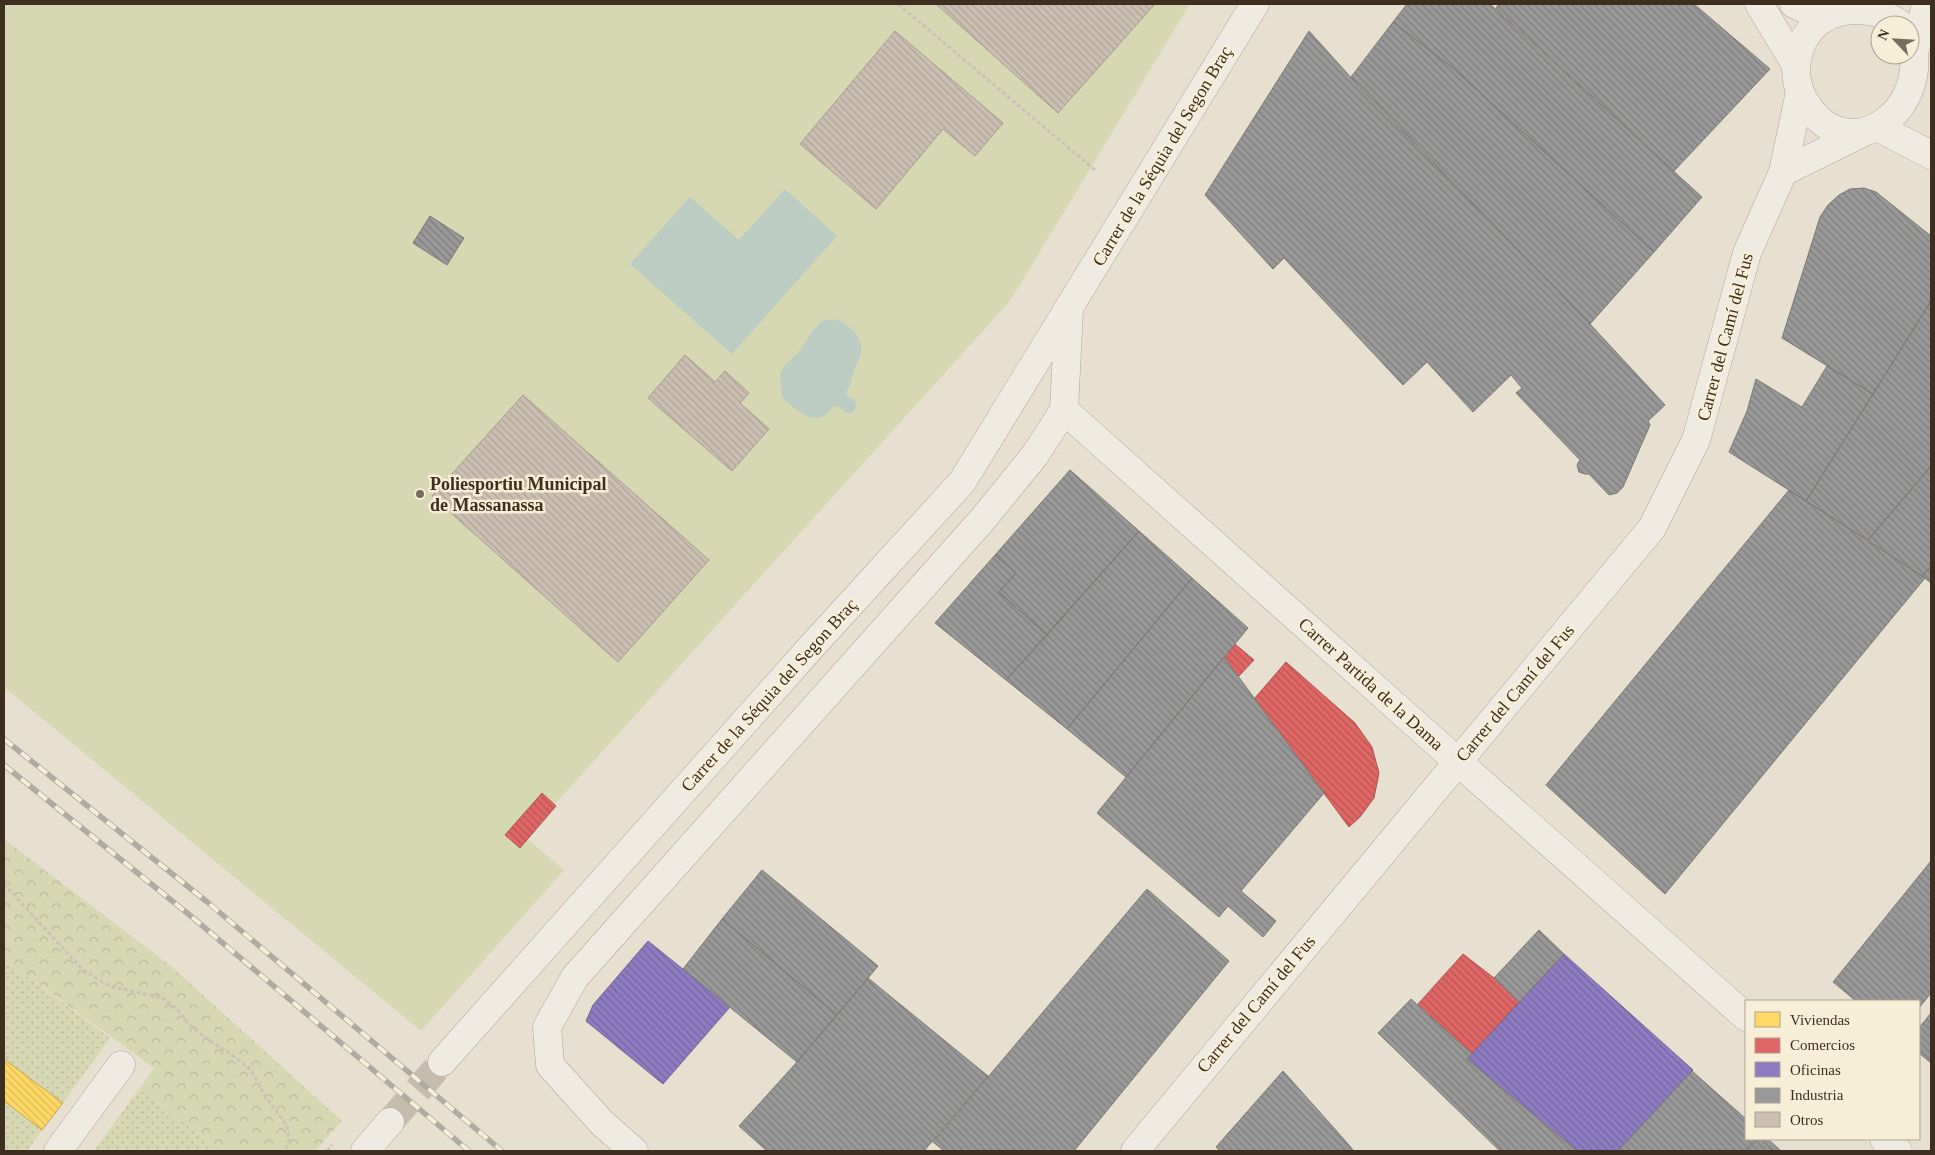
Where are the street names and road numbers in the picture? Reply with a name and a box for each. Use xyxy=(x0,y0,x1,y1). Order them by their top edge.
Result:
street label: Carrer de la Séquia del Segon Braç xyxy=(1088,42,1236,270)
street label: Carrer del Camí del Fus xyxy=(1693,251,1757,423)
street label: Carrer de la Séquia del Segon Braç xyxy=(677,594,861,796)
street label: Carrer Partida de la Dama xyxy=(1294,614,1448,754)
street label: Carrer del Camí del Fus xyxy=(1452,620,1578,766)
street label: Carrer del Camí del Fus xyxy=(1193,931,1319,1077)

